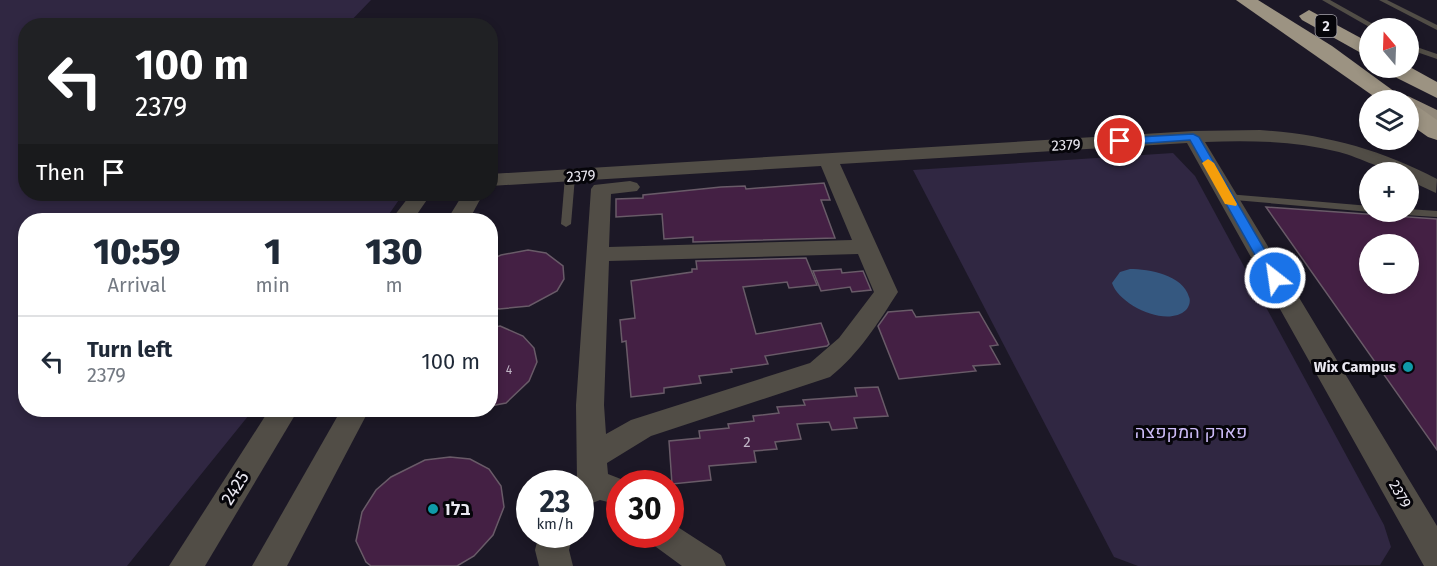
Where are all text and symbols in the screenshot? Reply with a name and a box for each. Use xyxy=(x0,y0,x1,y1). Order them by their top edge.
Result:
road number: 2 xyxy=(1316,15,1336,37)
north arrow xyxy=(1359,18,1419,78)
map controls xyxy=(1359,18,1419,294)
text: 100 m xyxy=(135,40,249,90)
icon: left xyxy=(36,42,114,120)
button: layers xyxy=(1359,90,1419,150)
text: 2379 xyxy=(135,91,187,123)
pin xyxy=(1094,115,1145,166)
icon: arrive xyxy=(1103,124,1136,157)
street label: 2379 xyxy=(1051,135,1081,155)
icon: arrive xyxy=(97,156,130,189)
text: Then xyxy=(36,159,85,186)
button: + xyxy=(1359,162,1419,222)
street label: 2379 xyxy=(566,166,596,186)
text: 10:59 xyxy=(93,230,180,274)
text: 1 xyxy=(264,230,281,274)
text: 130 xyxy=(365,230,423,274)
button: − xyxy=(1359,234,1419,294)
position arrow xyxy=(1243,246,1307,310)
text: Arrival xyxy=(107,273,166,297)
text: min xyxy=(256,273,290,297)
text: m xyxy=(385,273,403,297)
text: Turn left xyxy=(87,336,172,363)
icon: left xyxy=(36,345,69,378)
text: 100 m xyxy=(421,348,480,375)
place label: Wix Campus xyxy=(1314,358,1396,376)
marker: Wix Campus xyxy=(1401,360,1415,374)
text: 2379 xyxy=(87,363,126,387)
house number: 4 xyxy=(506,363,513,377)
park label: פארק המקפצה xyxy=(1135,421,1247,443)
house number: 2 xyxy=(743,433,751,451)
street label: 2425 xyxy=(216,467,254,509)
speed limit sign: 30 xyxy=(606,470,684,548)
street label: 2379 xyxy=(1385,477,1415,511)
text: 23 xyxy=(540,484,570,520)
place label: בלו xyxy=(445,498,470,520)
marker: בלו xyxy=(426,502,440,516)
text: km/h xyxy=(536,515,574,533)

